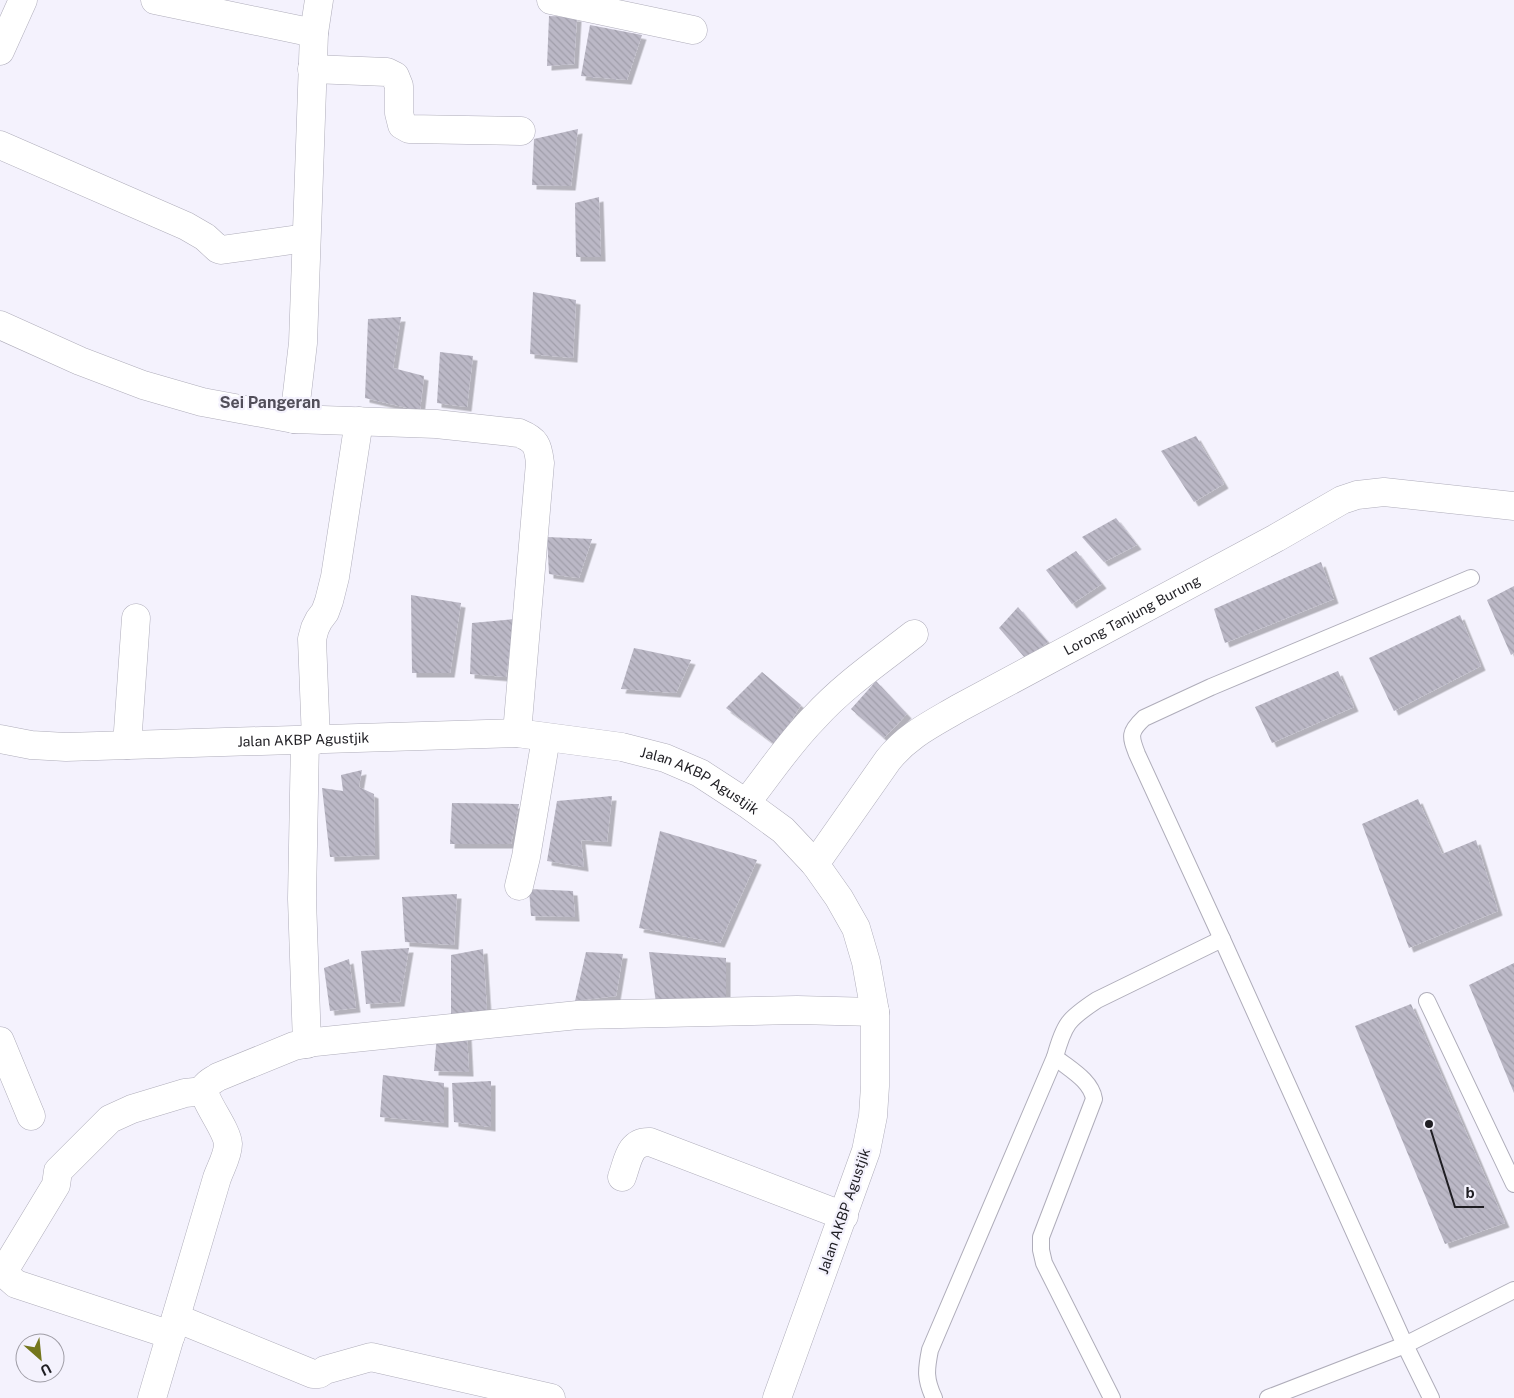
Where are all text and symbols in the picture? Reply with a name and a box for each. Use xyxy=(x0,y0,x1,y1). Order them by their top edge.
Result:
district label: Sei Pangeran xyxy=(220,393,320,412)
street label: Lorong Tanjung Burung xyxy=(1061,572,1203,658)
street label: Jalan AKBP Agustjik xyxy=(237,730,370,750)
street label: Jalan AKBP Agustjik xyxy=(639,744,762,818)
street label: Jalan AKBP Agustjik xyxy=(815,1146,873,1276)
callout: b xyxy=(1455,1177,1484,1207)
text: b xyxy=(1465,1184,1475,1201)
north arrow xyxy=(15,1333,65,1383)
text: U xyxy=(38,1360,54,1379)

